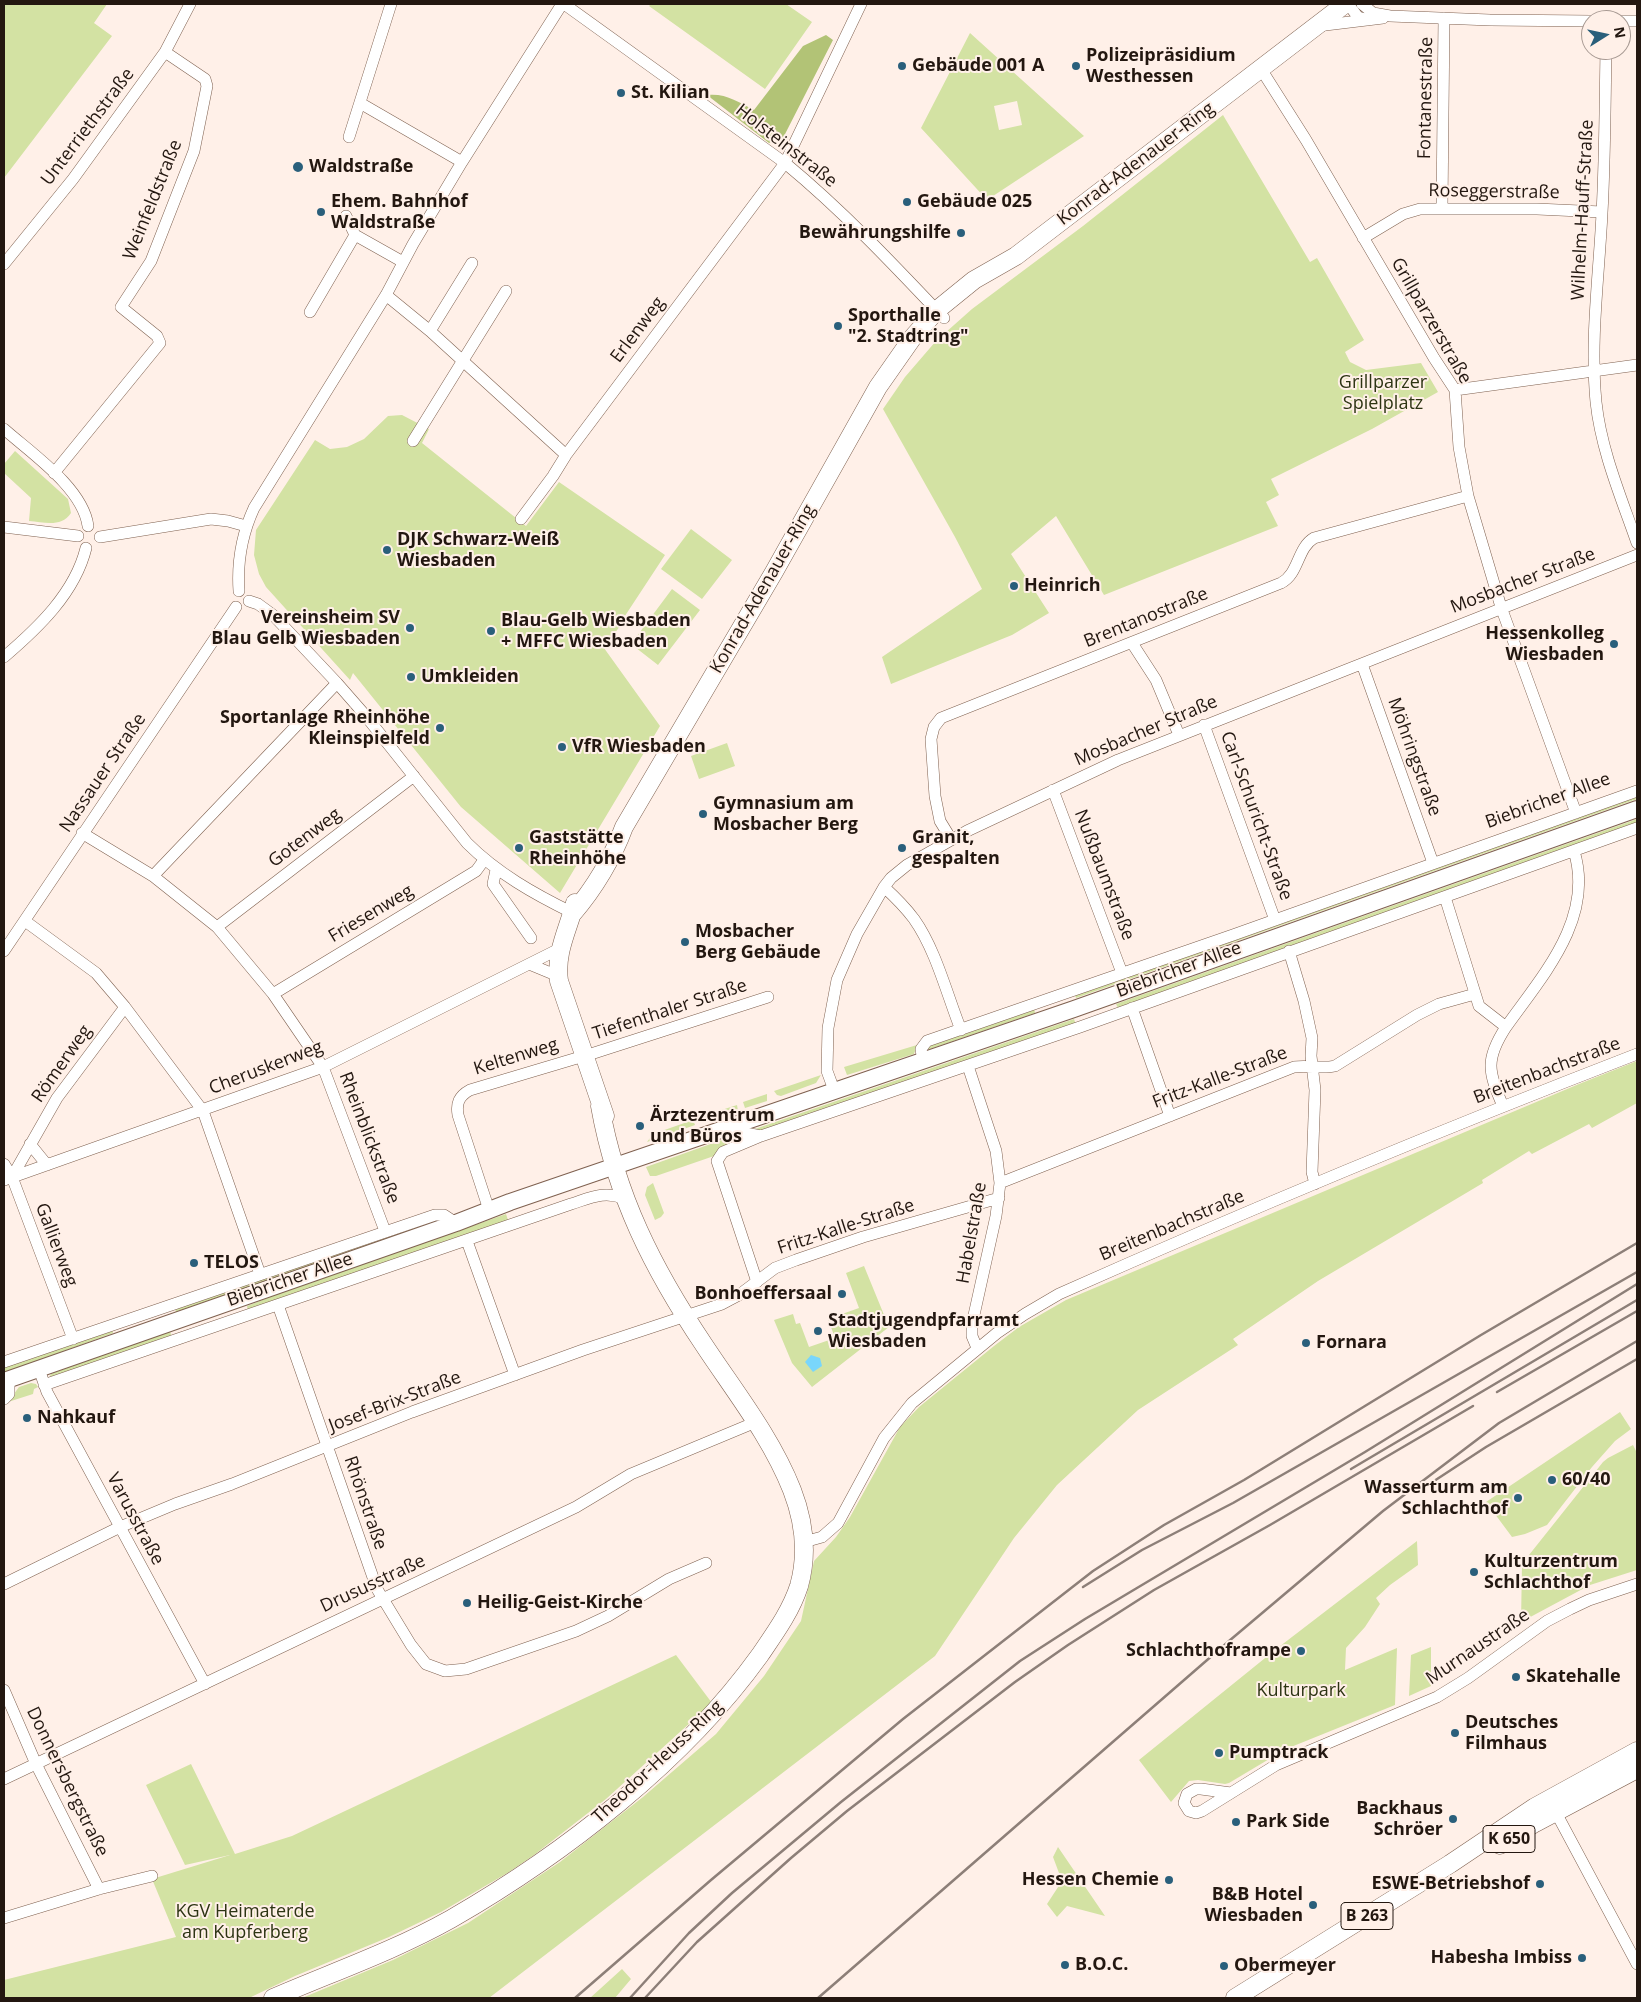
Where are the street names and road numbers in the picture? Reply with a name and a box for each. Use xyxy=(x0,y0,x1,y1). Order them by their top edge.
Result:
street label: Fontanestraße xyxy=(1414,37,1438,159)
street label: Unterriethstraße xyxy=(37,64,139,190)
street label: Konrad-Adenauer-Ring xyxy=(1053,98,1219,230)
street label: Holsteinstraße xyxy=(731,100,841,192)
street label: Wilhelm-Hauff-Straße xyxy=(1567,119,1599,301)
street label: Weinfeldstraße xyxy=(119,137,187,263)
street label: Roseggerstraße xyxy=(1428,180,1560,204)
street label: Grillparzerstraße xyxy=(1386,254,1476,388)
street label: Erlenweg xyxy=(606,293,670,367)
street label: Konrad-Adenauer-Ring xyxy=(706,501,820,677)
street label: Mosbacher Straße xyxy=(1448,543,1598,619)
street label: Brentanostraße xyxy=(1081,583,1211,653)
street label: Mosbacher Straße xyxy=(1071,691,1221,771)
street label: Möhringstraße xyxy=(1383,695,1445,819)
street label: Nassauer Straße xyxy=(55,709,151,837)
street label: Carl-Schuricht-Straße xyxy=(1215,729,1297,903)
street label: Biebricher Allee xyxy=(1482,768,1614,834)
street label: Gotenweg xyxy=(264,804,346,872)
street label: Nußbaumstraße xyxy=(1069,807,1139,943)
street label: Friesenweg xyxy=(325,880,417,948)
street label: Biebricher Allee xyxy=(1113,937,1245,1003)
street label: Tiefenthaler Straße xyxy=(590,975,750,1045)
street label: Römerweg xyxy=(27,1021,97,1107)
street label: Breitenbachstraße xyxy=(1471,1033,1623,1109)
street label: Keltenweg xyxy=(471,1034,561,1080)
street label: Cheruskerweg xyxy=(206,1036,326,1100)
street label: Fritz-Kalle-Straße xyxy=(1149,1042,1291,1114)
street label: Rheinblickstraße xyxy=(334,1069,404,1207)
street label: Habelstraße xyxy=(952,1181,992,1285)
street label: Breitenbachstraße xyxy=(1096,1186,1248,1266)
street label: Fritz-Kalle-Straße xyxy=(775,1195,917,1259)
street label: Gallierweg xyxy=(30,1200,82,1290)
street label: Biebricher Allee xyxy=(224,1248,356,1312)
street label: Josef-Brix-Straße xyxy=(326,1367,464,1437)
street label: Rhönstraße xyxy=(339,1453,391,1553)
street label: Varusstraße xyxy=(102,1469,168,1569)
street label: Drususstraße xyxy=(317,1550,429,1618)
street label: Murnaustraße xyxy=(1422,1604,1534,1690)
street label: Theodor-Heuss-Ring xyxy=(588,1696,728,1828)
street label: Donnersbergstraße xyxy=(21,1704,113,1860)
road number: K 650 xyxy=(1483,1826,1535,1852)
road number: B 263 xyxy=(1341,1902,1393,1930)

